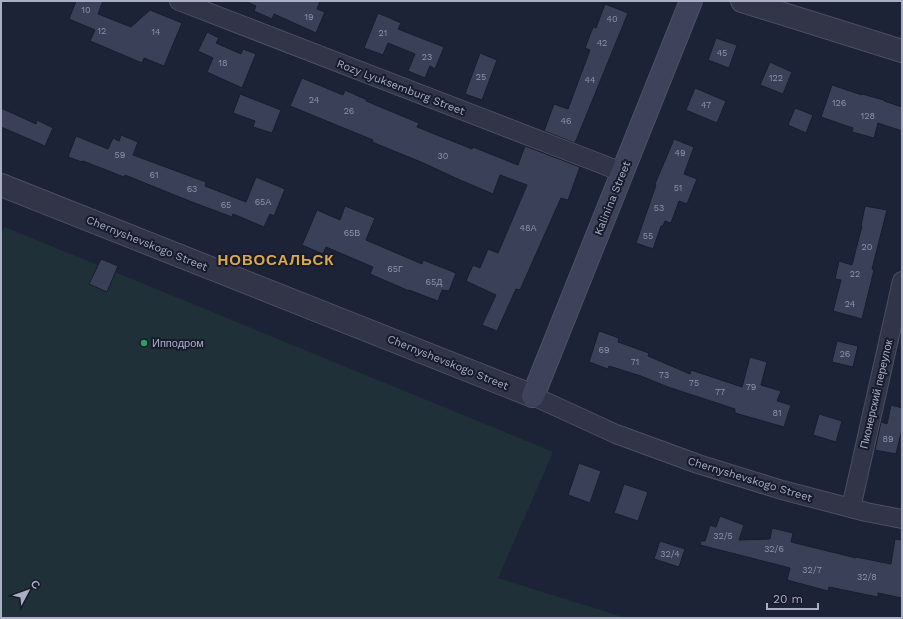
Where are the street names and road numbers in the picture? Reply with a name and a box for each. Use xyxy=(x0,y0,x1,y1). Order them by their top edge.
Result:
street label: Rozy Lyuksemburg Street xyxy=(335,57,467,118)
street label: Kalinina Street xyxy=(592,159,633,237)
street label: Chernyshevskogo Street xyxy=(84,213,210,274)
street label: Chernyshevskogo Street xyxy=(385,332,511,393)
street label: Пионерский переулок xyxy=(858,338,895,450)
street label: Chernyshevskogo Street xyxy=(686,454,814,505)

